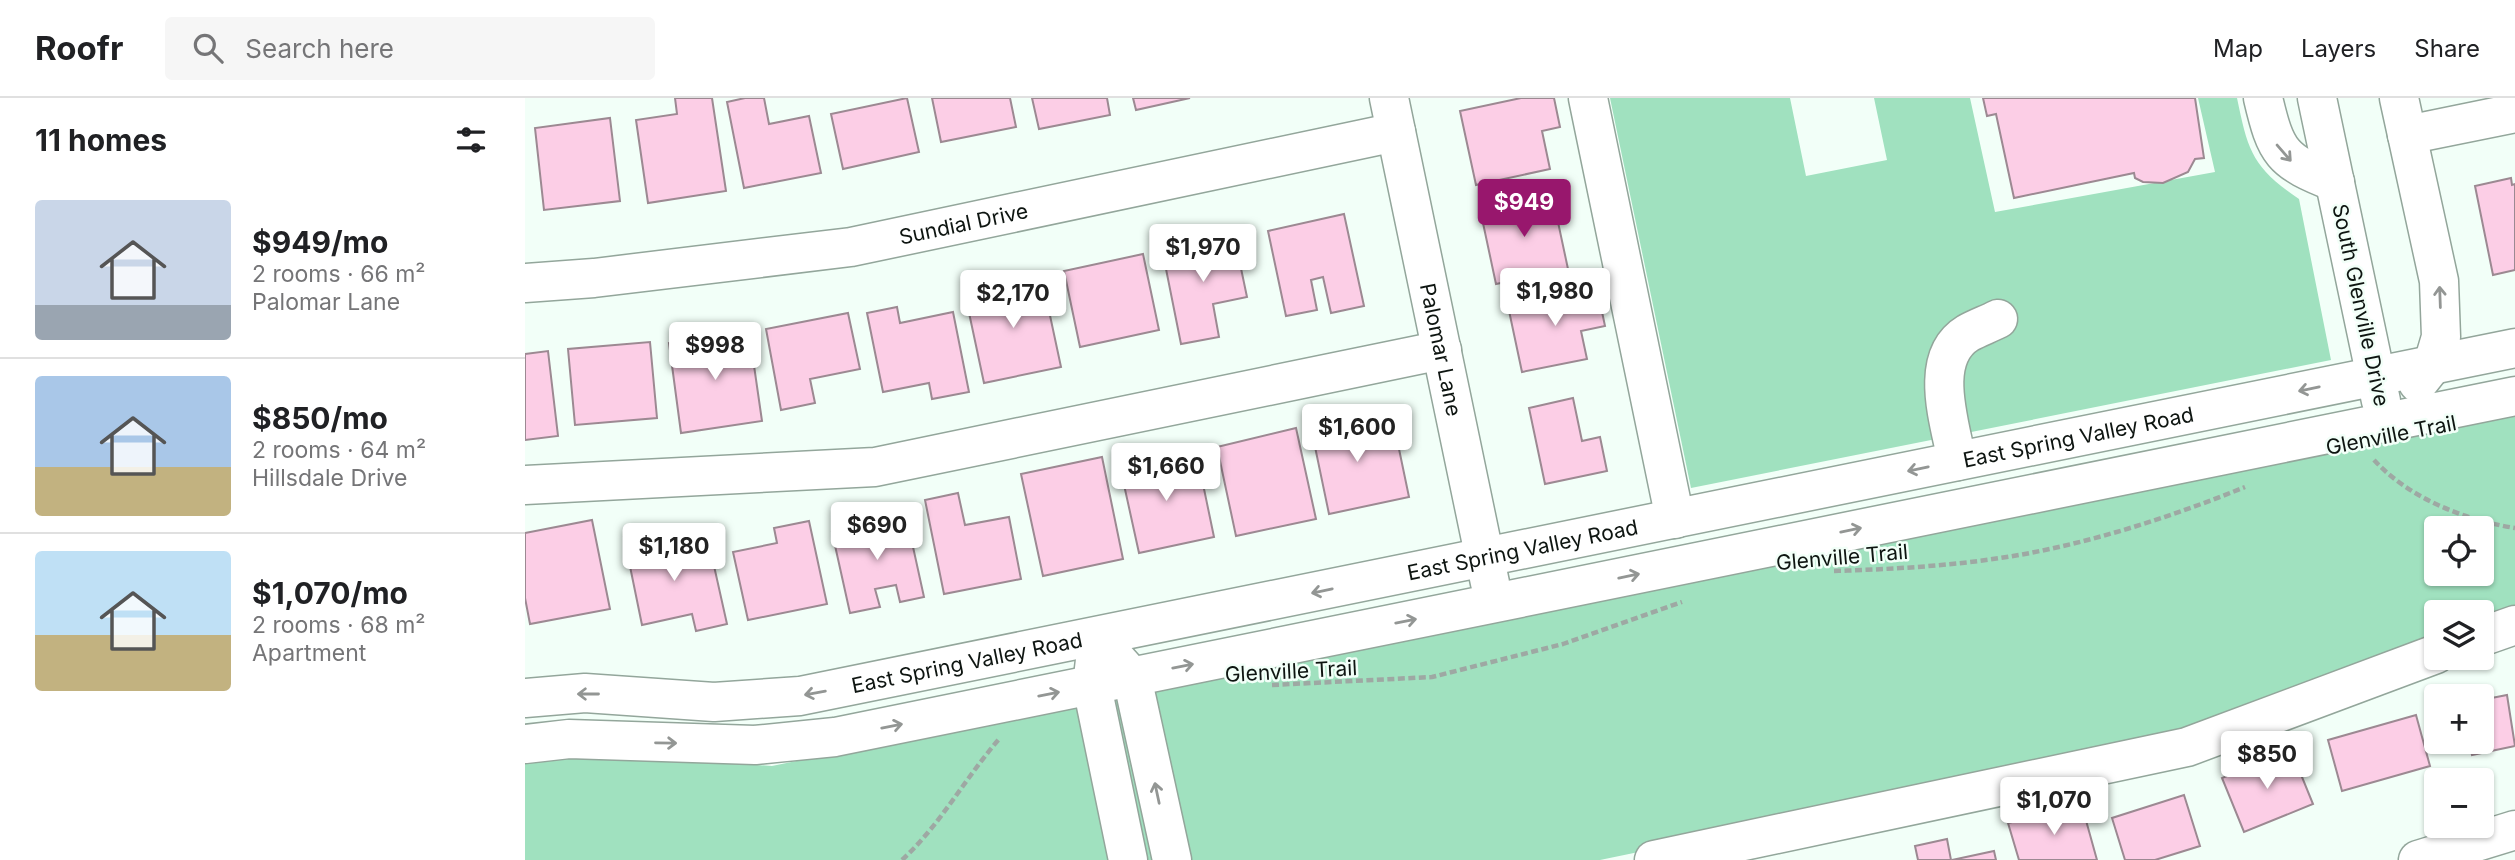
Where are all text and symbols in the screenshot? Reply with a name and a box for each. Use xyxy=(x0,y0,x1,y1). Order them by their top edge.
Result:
search box xyxy=(165,17,655,80)
text: Roofr xyxy=(35,28,123,68)
icon: search xyxy=(189,29,227,67)
text: Search here xyxy=(245,33,394,64)
text: Map xyxy=(2213,34,2263,63)
text: Layers xyxy=(2301,34,2376,63)
text: Share xyxy=(2414,34,2480,63)
icon: filters xyxy=(452,121,490,159)
text: 11 homes xyxy=(35,122,167,158)
one-way arrow xyxy=(2276,144,2292,162)
pin: $949 xyxy=(1483,180,1565,239)
text: $949 xyxy=(1494,188,1554,216)
street label: Sundial Drive xyxy=(897,197,1030,249)
street label: South Glenville Drive xyxy=(2327,202,2395,408)
text: $949/mo xyxy=(252,224,388,260)
pin: $1,970 xyxy=(1146,225,1260,284)
icon: home xyxy=(91,228,175,312)
text: $1,970 xyxy=(1165,233,1241,261)
text: 2 rooms · 66 m² xyxy=(252,260,426,288)
pin: $1,980 xyxy=(1498,268,1612,328)
pin: $2,170 xyxy=(956,271,1070,330)
text: $1,980 xyxy=(1516,277,1594,305)
text: $2,170 xyxy=(976,279,1050,307)
street label: Palomar Lane xyxy=(1415,281,1467,418)
one-way arrow xyxy=(2433,286,2446,309)
text: Palomar Lane xyxy=(252,288,400,316)
pin: $998 xyxy=(674,322,756,382)
text: $998 xyxy=(685,331,745,359)
one-way arrow xyxy=(2298,382,2321,396)
text: $850/mo xyxy=(252,400,388,436)
street label: East Spring Valley Road xyxy=(1961,401,2196,472)
icon: home xyxy=(91,404,175,488)
pin: $1,600 xyxy=(1300,404,1414,464)
street label: Glenville Trail xyxy=(2324,410,2458,460)
text: $1,600 xyxy=(1318,413,1396,441)
text: 2 rooms · 64 m² xyxy=(252,436,426,464)
pin: $1,660 xyxy=(1109,444,1223,503)
text: $1,660 xyxy=(1127,452,1205,480)
one-way arrow xyxy=(1907,463,1930,477)
text: Hillsdale Drive xyxy=(252,464,407,492)
pin: $690 xyxy=(836,503,918,562)
text: $690 xyxy=(847,511,907,539)
street label: East Spring Valley Road xyxy=(1405,514,1640,585)
map controls xyxy=(2424,516,2494,838)
button: locate xyxy=(2424,516,2494,586)
one-way arrow xyxy=(1839,522,1862,536)
pin: $1,180 xyxy=(617,524,731,583)
text: $1,180 xyxy=(639,532,709,560)
street label: Glenville Trail xyxy=(1775,539,1909,575)
one-way arrow xyxy=(1617,568,1640,582)
text: $1,070/mo xyxy=(252,575,408,611)
icon: home xyxy=(91,579,175,663)
one-way arrow xyxy=(1311,585,1334,599)
button: layers xyxy=(2424,600,2494,670)
text: 2 rooms · 68 m² xyxy=(252,611,425,639)
one-way arrow xyxy=(1394,614,1417,628)
street label: East Spring Valley Road xyxy=(849,627,1084,698)
text: Apartment xyxy=(252,639,366,667)
street label: Glenville Trail xyxy=(1224,655,1358,687)
one-way arrow xyxy=(1171,659,1194,673)
button: + xyxy=(2424,684,2494,754)
one-way arrow xyxy=(577,687,600,701)
one-way arrow xyxy=(804,687,827,701)
one-way arrow xyxy=(1037,687,1060,701)
one-way arrow xyxy=(880,718,903,732)
pin: $850 xyxy=(2226,732,2308,791)
one-way arrow xyxy=(655,737,678,750)
text: $850 xyxy=(2237,740,2297,768)
button: − xyxy=(2424,768,2494,838)
pin: $1,070 xyxy=(1997,778,2111,837)
one-way arrow xyxy=(1150,782,1164,805)
text: $1,070 xyxy=(2016,786,2092,814)

